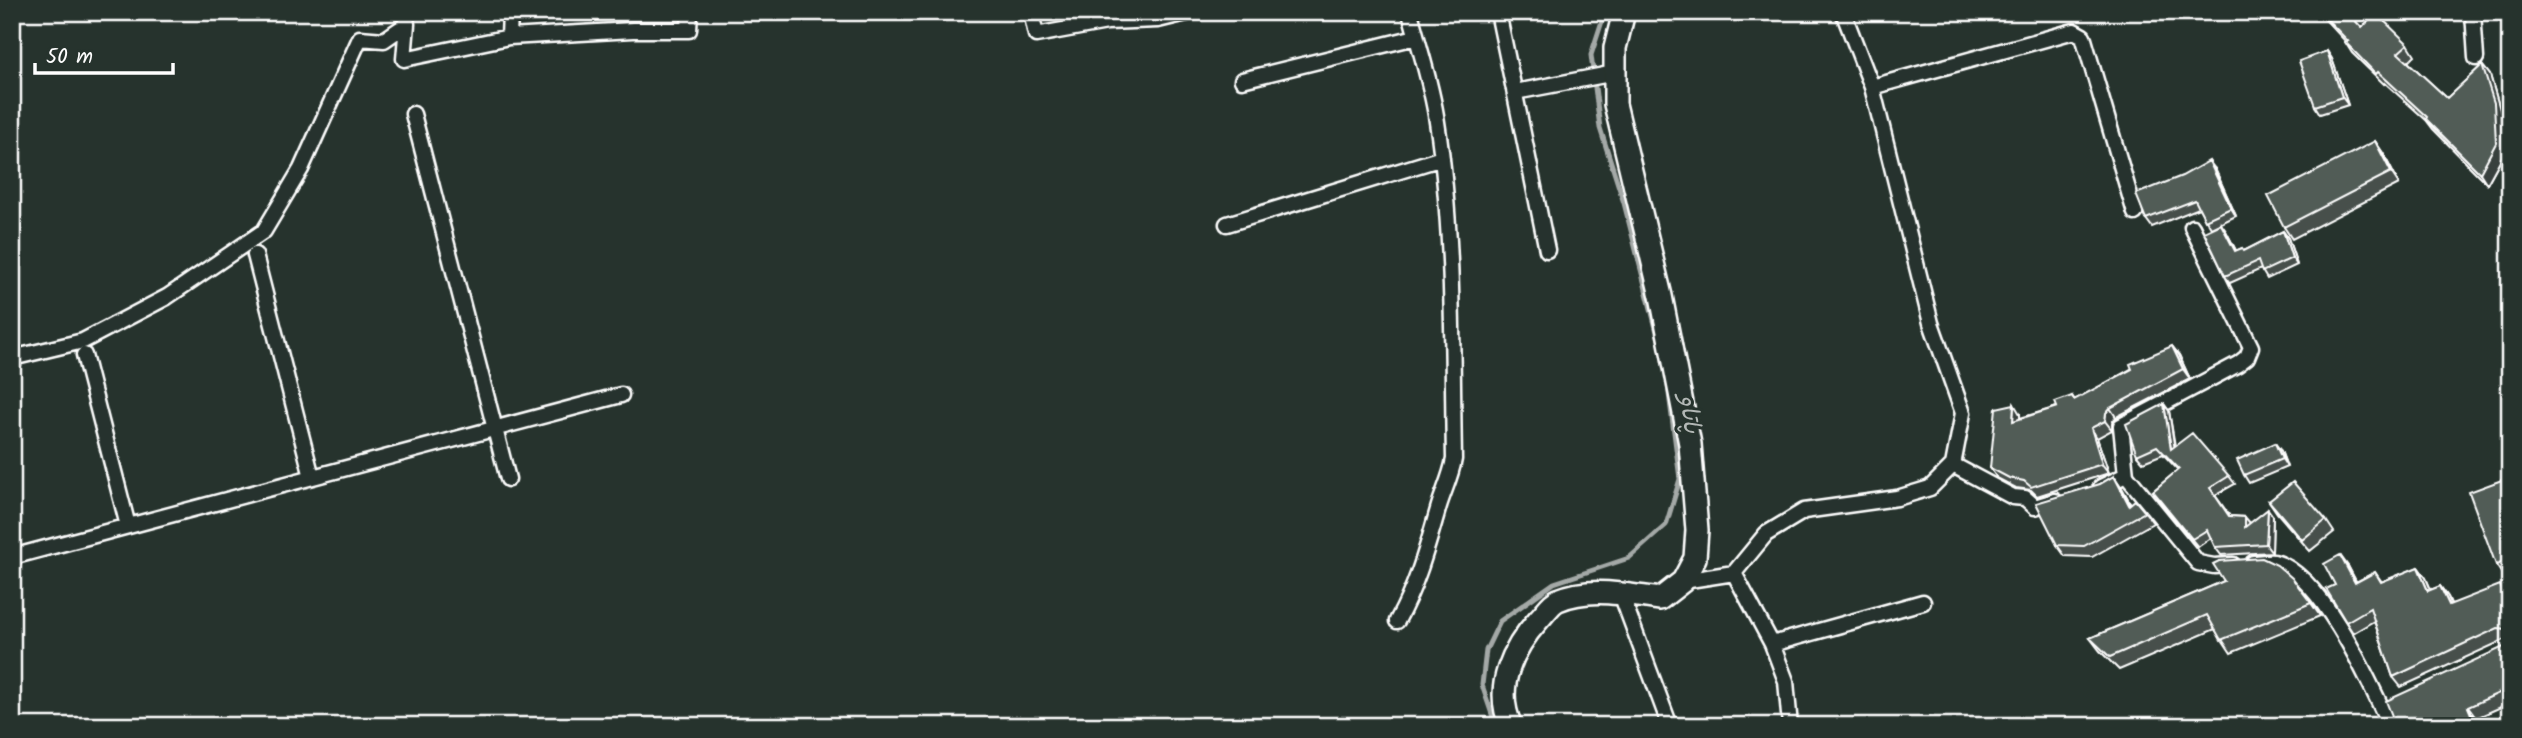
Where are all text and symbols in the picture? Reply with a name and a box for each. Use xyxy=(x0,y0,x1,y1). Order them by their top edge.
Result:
scale bar xyxy=(35,32,173,76)
text: 50 m xyxy=(46,41,93,74)
water label: پاتاو xyxy=(1667,390,1711,436)

